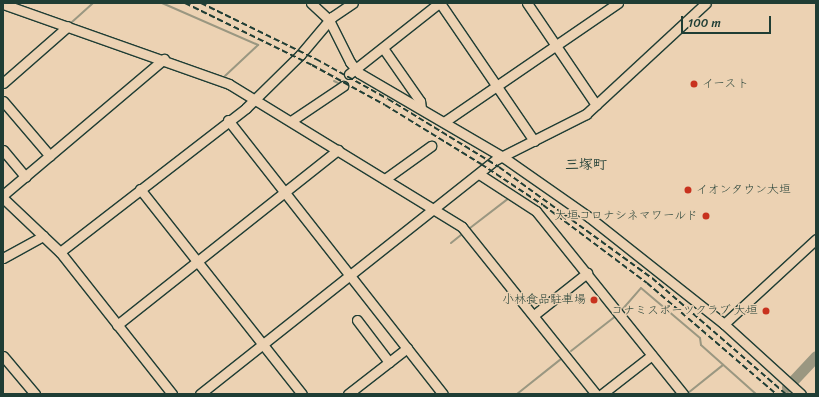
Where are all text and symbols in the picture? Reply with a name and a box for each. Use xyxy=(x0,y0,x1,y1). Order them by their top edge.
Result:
scale bar xyxy=(683,8,773,34)
text: 100 m xyxy=(688,12,721,34)
place label: イースト xyxy=(702,77,749,91)
marker: イースト xyxy=(689,79,699,89)
district label: 三塚町 xyxy=(565,157,607,173)
place label: イオンタウン大垣 xyxy=(696,183,792,197)
marker: イオンタウン大垣 xyxy=(683,185,693,195)
place label: 大垣コロナシネマワールド xyxy=(554,209,698,223)
marker: 大垣コロナシネマワールド xyxy=(701,211,711,221)
place label: 小林食品駐車場 xyxy=(502,293,586,307)
marker: 小林食品駐車場 xyxy=(589,295,599,305)
place label: コナミスポーツクラブ 大垣 xyxy=(611,304,758,318)
marker: コナミスポーツクラブ 大垣 xyxy=(761,306,771,316)

